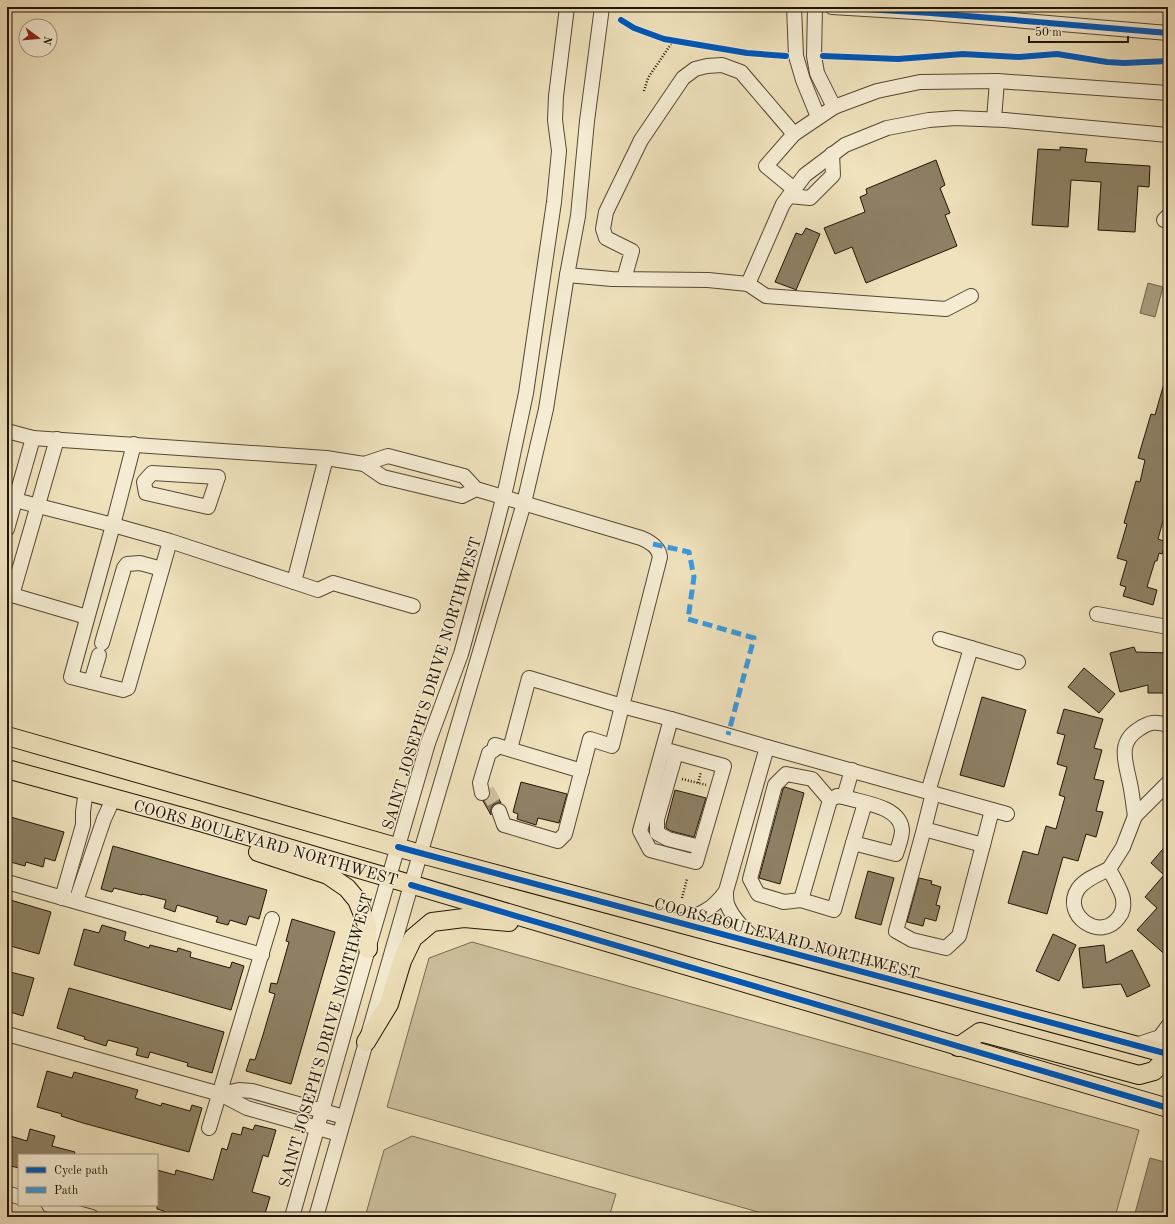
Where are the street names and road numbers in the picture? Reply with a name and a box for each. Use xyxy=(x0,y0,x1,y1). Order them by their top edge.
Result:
street label: SAINT JOSEPH'S DRIVE NORTHWEST xyxy=(381,535,485,832)
street label: COORS BOULEVARD NORTHWEST xyxy=(131,798,399,889)
street label: SAINT JOSEPH'S DRIVE NORTHWEST xyxy=(277,892,377,1190)
street label: COORS BOULEVARD NORTHWEST xyxy=(652,897,921,983)

